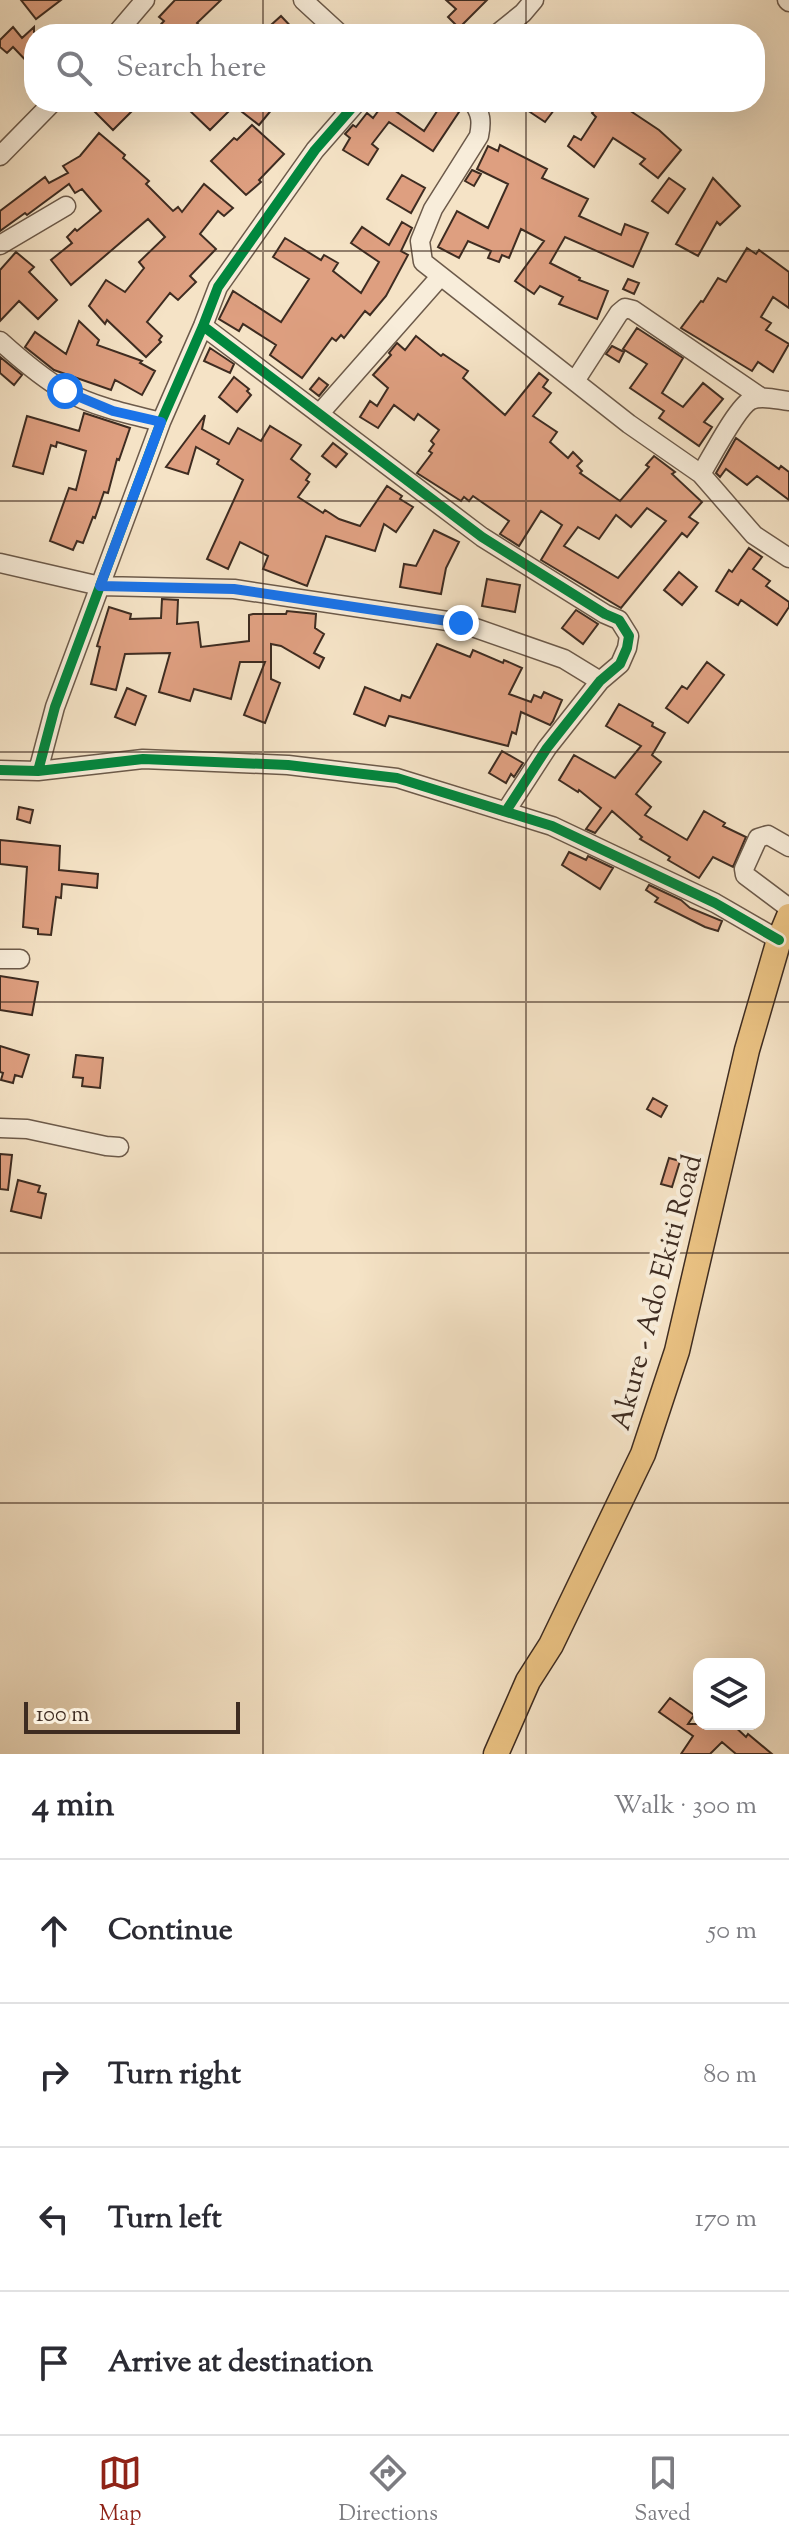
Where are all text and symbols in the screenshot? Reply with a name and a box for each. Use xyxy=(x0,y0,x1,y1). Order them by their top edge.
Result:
search box xyxy=(24,24,765,112)
icon: search xyxy=(52,46,96,90)
text: Search here xyxy=(116,47,266,90)
route start xyxy=(47,373,83,409)
route end xyxy=(443,605,479,641)
street label: Akure - Ado Ekiti Road xyxy=(602,1150,714,1435)
map controls xyxy=(693,1658,765,1730)
button: layers xyxy=(693,1658,765,1730)
scale bar xyxy=(24,1698,240,1734)
text: 100 m xyxy=(36,1700,89,1732)
text: 4 min xyxy=(32,1782,114,1831)
text: Walk · 300 m xyxy=(614,1788,757,1825)
icon: ahead xyxy=(32,1909,76,1953)
text: Continue xyxy=(108,1910,233,1953)
text: 50 m xyxy=(707,1913,757,1950)
icon: right xyxy=(32,2053,76,2097)
text: Turn right xyxy=(108,2054,241,2097)
text: 80 m xyxy=(703,2057,757,2094)
icon: left xyxy=(32,2197,76,2241)
text: Turn left xyxy=(108,2198,222,2241)
text: 170 m xyxy=(695,2201,757,2238)
icon: arrive xyxy=(32,2341,76,2385)
text: Arrive at destination xyxy=(108,2342,373,2385)
tab: Map xyxy=(98,2451,142,2531)
tab: Directions xyxy=(339,2451,438,2531)
tab: Saved xyxy=(634,2451,691,2531)

